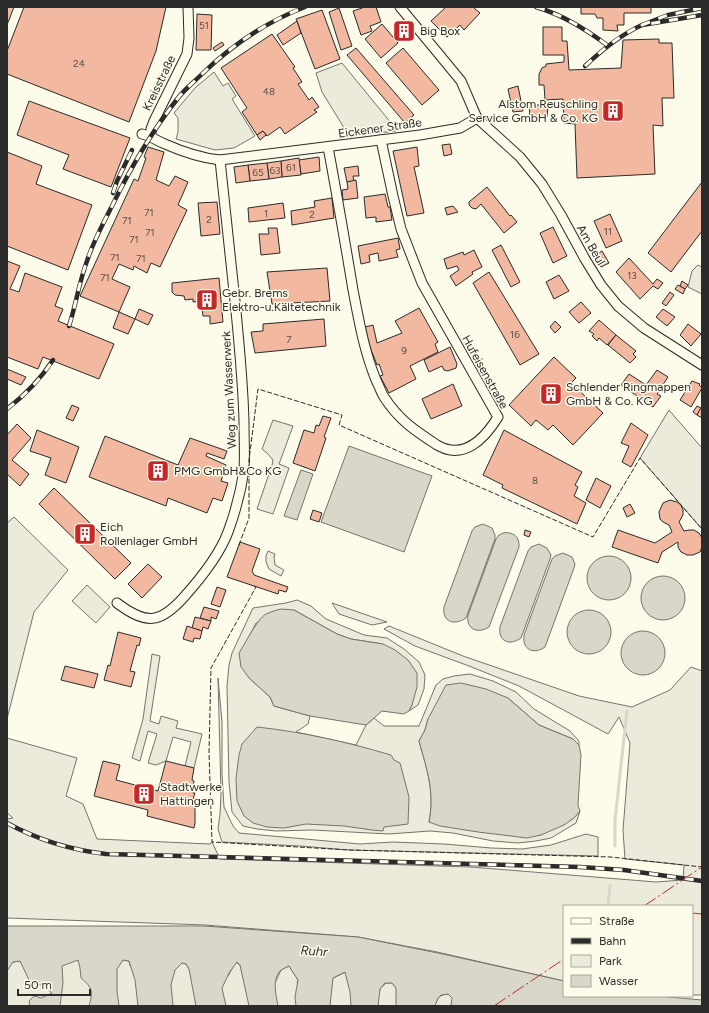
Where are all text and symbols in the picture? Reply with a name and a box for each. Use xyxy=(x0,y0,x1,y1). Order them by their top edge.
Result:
building icon: Big Box xyxy=(391,18,417,44)
house number: 51 xyxy=(199,19,209,32)
place label: Big Box xyxy=(420,24,460,38)
street label: Kreisstraße xyxy=(140,53,179,113)
house number: 24 xyxy=(73,57,85,70)
house number: 48 xyxy=(263,85,275,98)
place label: Alstom Reuschling Service GmbH & Co. KG xyxy=(468,97,598,125)
building icon: Alstom Reuschling Service GmbH & Co. KG xyxy=(600,98,626,124)
street label: Eickener Straße xyxy=(337,115,423,141)
house number: 61 xyxy=(286,161,296,174)
house number: 63 xyxy=(269,164,281,177)
house number: 65 xyxy=(252,166,264,179)
house number: 71 xyxy=(144,206,154,219)
house number: 1 xyxy=(264,207,268,220)
house number: 2 xyxy=(309,208,315,221)
house number: 2 xyxy=(206,213,212,226)
house number: 71 xyxy=(122,214,132,227)
street label: Am Beul xyxy=(574,222,608,268)
house number: 11 xyxy=(604,225,612,238)
house number: 71 xyxy=(145,226,155,239)
house number: 71 xyxy=(129,233,139,246)
house number: 71 xyxy=(110,251,120,264)
house number: 71 xyxy=(136,252,146,265)
house number: 13 xyxy=(627,269,637,282)
house number: 71 xyxy=(100,271,110,284)
place label: Gebr. Brems Elektro-u.Kältetechnik xyxy=(222,286,341,314)
building icon: Gebr. Brems Elektro-u.Kältetechnik xyxy=(194,287,220,313)
house number: 16 xyxy=(510,328,520,341)
street label: Weg zum Wasserwerk xyxy=(219,331,239,449)
house number: 7 xyxy=(286,333,292,346)
street label: Hufeisenstraße xyxy=(459,333,511,412)
house number: 9 xyxy=(401,344,407,357)
place label: Schlender Ringmappen GmbH & Co. KG xyxy=(566,380,691,408)
building icon: Schlender Ringmappen GmbH & Co. KG xyxy=(538,381,564,407)
building icon: PMG GmbH&Co KG xyxy=(145,458,171,484)
place label: PMG GmbH&Co KG xyxy=(174,464,281,478)
house number: 8 xyxy=(532,474,538,487)
place label: Eich Rollenlager GmbH xyxy=(100,520,198,548)
building icon: Eich Rollenlager GmbH xyxy=(72,521,98,547)
place label: Stadtwerke Hattingen xyxy=(160,780,222,808)
building icon: Stadtwerke Hattingen xyxy=(131,781,157,807)
legend xyxy=(563,905,693,997)
text: Straße xyxy=(599,914,635,928)
text: Bahn xyxy=(599,934,626,948)
water label: Ruhr xyxy=(300,943,329,959)
text: Park xyxy=(599,954,622,968)
scale bar xyxy=(18,971,90,997)
text: Wasser xyxy=(599,974,638,988)
text: 50 m xyxy=(24,978,52,992)

